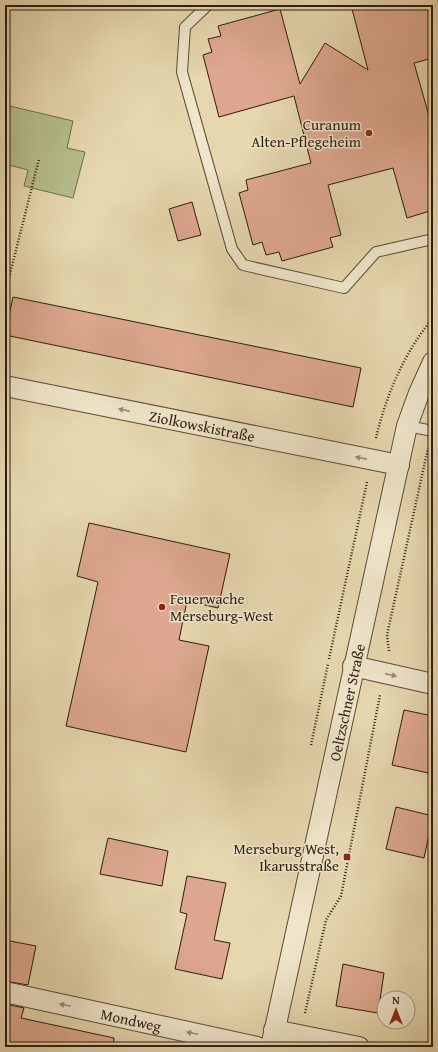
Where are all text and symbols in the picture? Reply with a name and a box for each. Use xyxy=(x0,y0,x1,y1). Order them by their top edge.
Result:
place label: Curanum Alten-Pflegeheim xyxy=(251,114,362,152)
marker: Curanum Alten-Pflegeheim xyxy=(364,128,374,138)
street label: Ziolkowskistraße xyxy=(147,405,257,446)
one-way arrow xyxy=(118,406,130,412)
one-way arrow xyxy=(355,454,367,460)
place label: Feuerwache Merseburg-West xyxy=(170,588,274,626)
marker: Feuerwache Merseburg-West xyxy=(157,602,167,612)
street label: Oeltzschner Straße xyxy=(323,641,370,763)
one-way arrow xyxy=(385,672,397,678)
place label: Merseburg West, Ikarusstraße xyxy=(234,838,339,876)
marker: Merseburg West, Ikarusstraße xyxy=(342,852,352,862)
north arrow xyxy=(376,990,416,1030)
text: N xyxy=(392,992,400,1008)
one-way arrow xyxy=(59,1002,71,1008)
street label: Mondweg xyxy=(99,1003,164,1036)
one-way arrow xyxy=(186,1029,198,1035)

